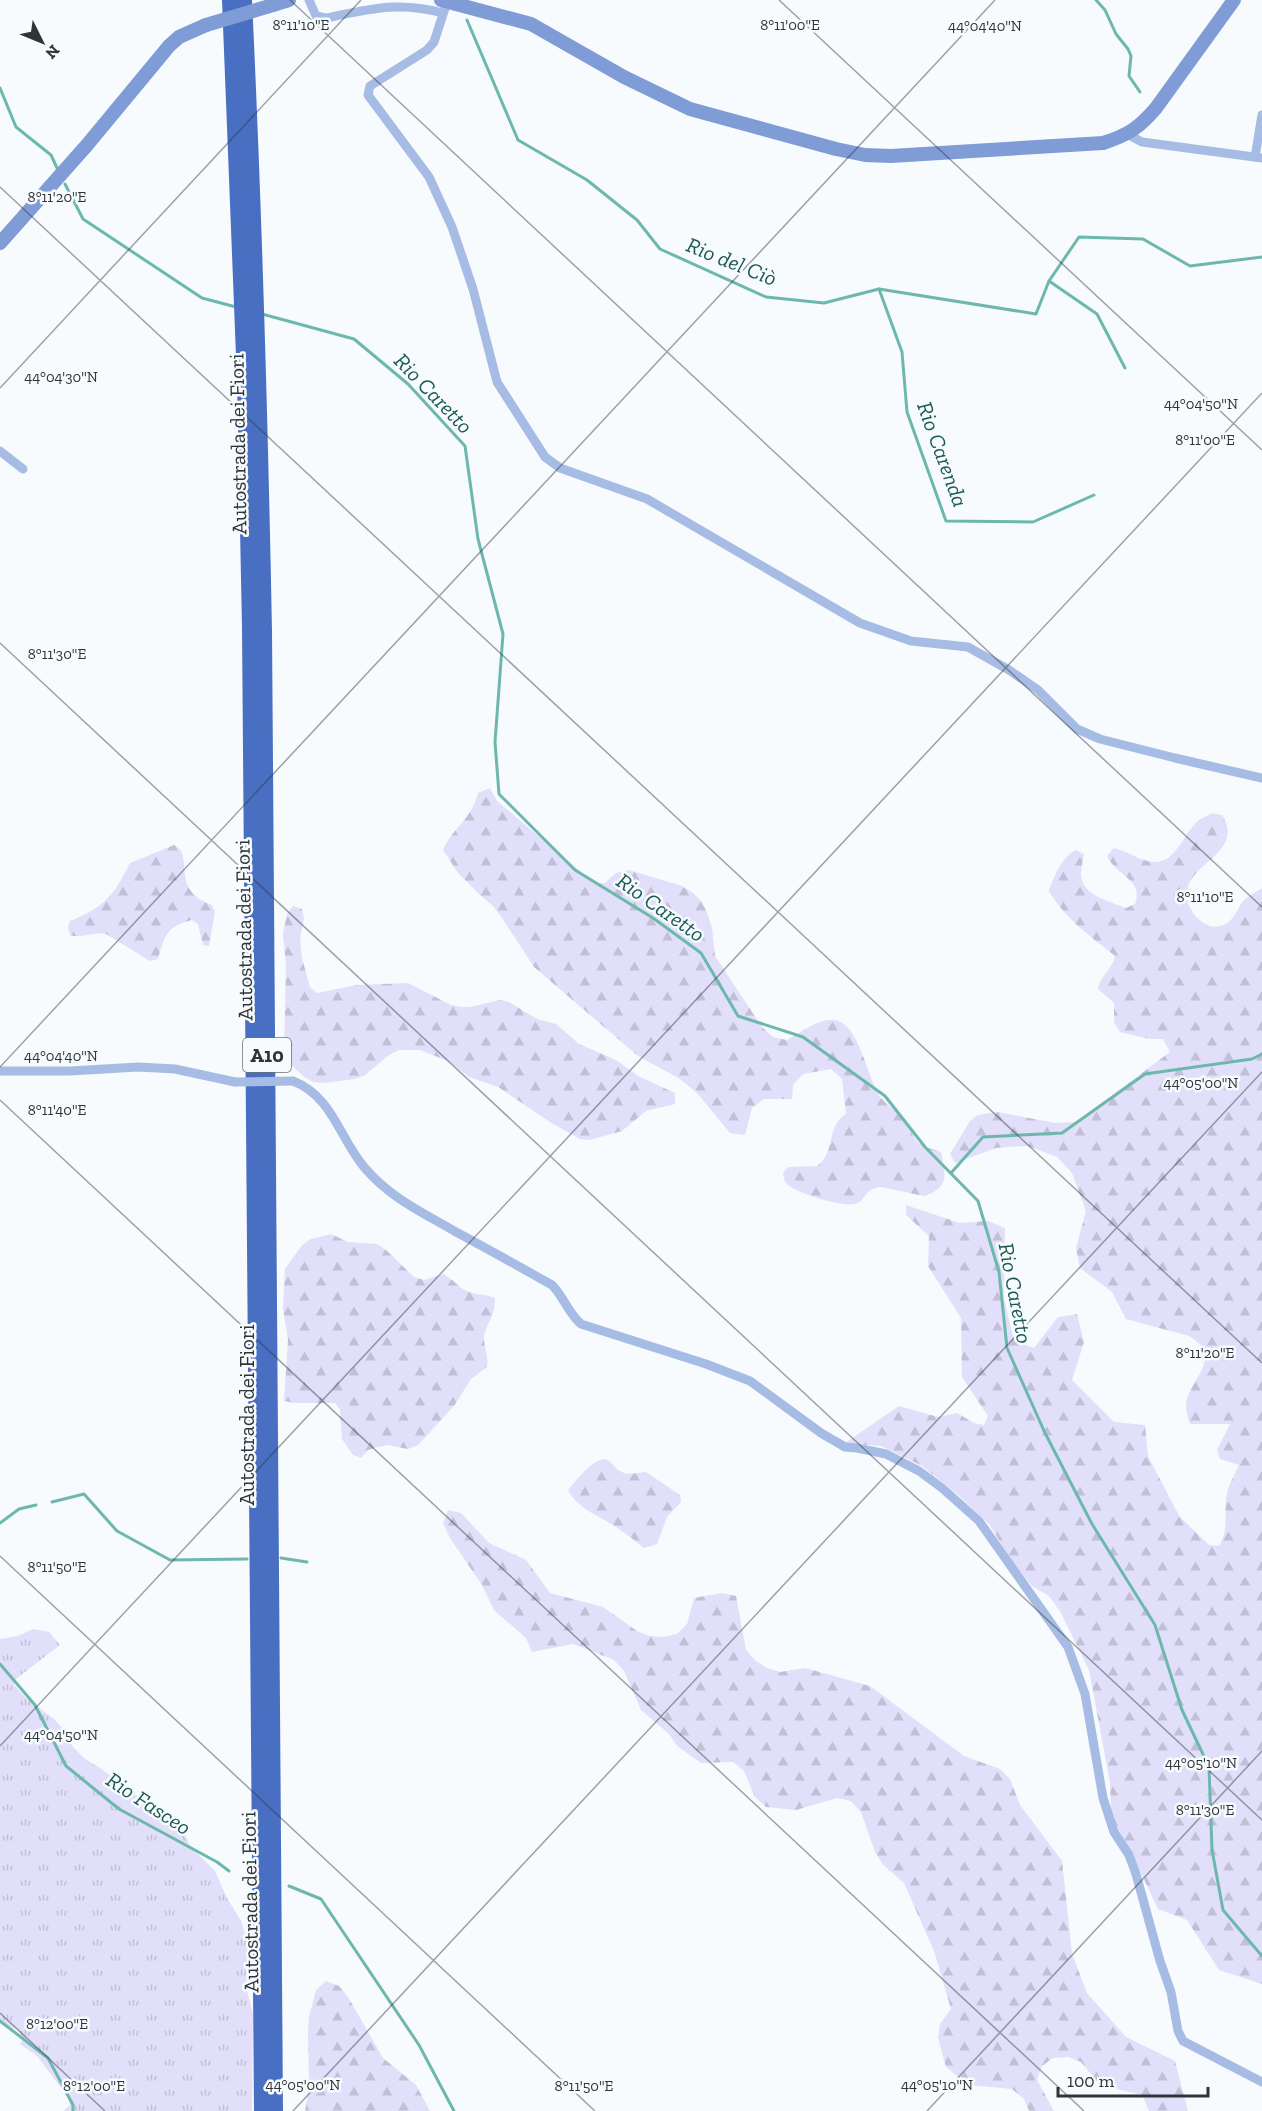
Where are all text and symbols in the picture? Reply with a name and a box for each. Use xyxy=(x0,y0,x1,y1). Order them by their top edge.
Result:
north arrow xyxy=(12,12,72,72)
text: 8°11'10"E xyxy=(273,16,330,34)
text: 8°11'00"E xyxy=(760,16,820,34)
text: 44°04'40"N xyxy=(948,17,1022,35)
text: N xyxy=(42,41,64,63)
text: 8°11'20"E xyxy=(28,188,87,206)
water label: Rio del Ciò xyxy=(683,231,781,292)
water label: Rio Caretto xyxy=(389,347,479,439)
street label: Autostrada dei Fiori xyxy=(223,353,252,535)
text: 44°04'30"N xyxy=(24,368,98,386)
text: 44°04'50"N xyxy=(1164,395,1238,413)
water label: Rio Carenda xyxy=(911,398,974,511)
text: 8°11'00"E xyxy=(1175,431,1235,449)
text: 8°11'30"E xyxy=(28,645,86,663)
street label: Autostrada dei Fiori xyxy=(229,839,258,1021)
water label: Rio Caretto xyxy=(611,867,710,948)
text: 8°11'10"E xyxy=(1177,888,1234,906)
road number: A10 xyxy=(243,1038,291,1072)
text: 44°04'40"N xyxy=(24,1047,98,1065)
text: 44°05'00"N xyxy=(1164,1074,1238,1092)
text: 8°11'40"E xyxy=(28,1101,86,1119)
water label: Rio Caretto xyxy=(993,1241,1038,1346)
street label: Autostrada dei Fiori xyxy=(234,1324,259,1506)
text: 8°11'20"E xyxy=(1176,1344,1235,1362)
text: 8°11'50"E xyxy=(28,1558,87,1576)
text: 44°04'50"N xyxy=(24,1726,98,1744)
text: 44°05'10"N xyxy=(1165,1754,1237,1772)
water label: Rio Fasceo xyxy=(101,1766,196,1841)
text: 8°11'30"E xyxy=(1176,1801,1234,1819)
street label: Autostrada dei Fiori xyxy=(235,1811,264,1993)
text: 8°12'00"E xyxy=(26,2015,88,2033)
scale bar xyxy=(1058,2060,1208,2098)
text: 100 m xyxy=(1067,2070,1115,2092)
text: 44°05'00"N xyxy=(266,2076,340,2094)
text: 44°05'10"N xyxy=(901,2076,973,2094)
text: 8°12'00"E xyxy=(63,2077,125,2095)
text: 8°11'50"E xyxy=(555,2077,614,2095)

